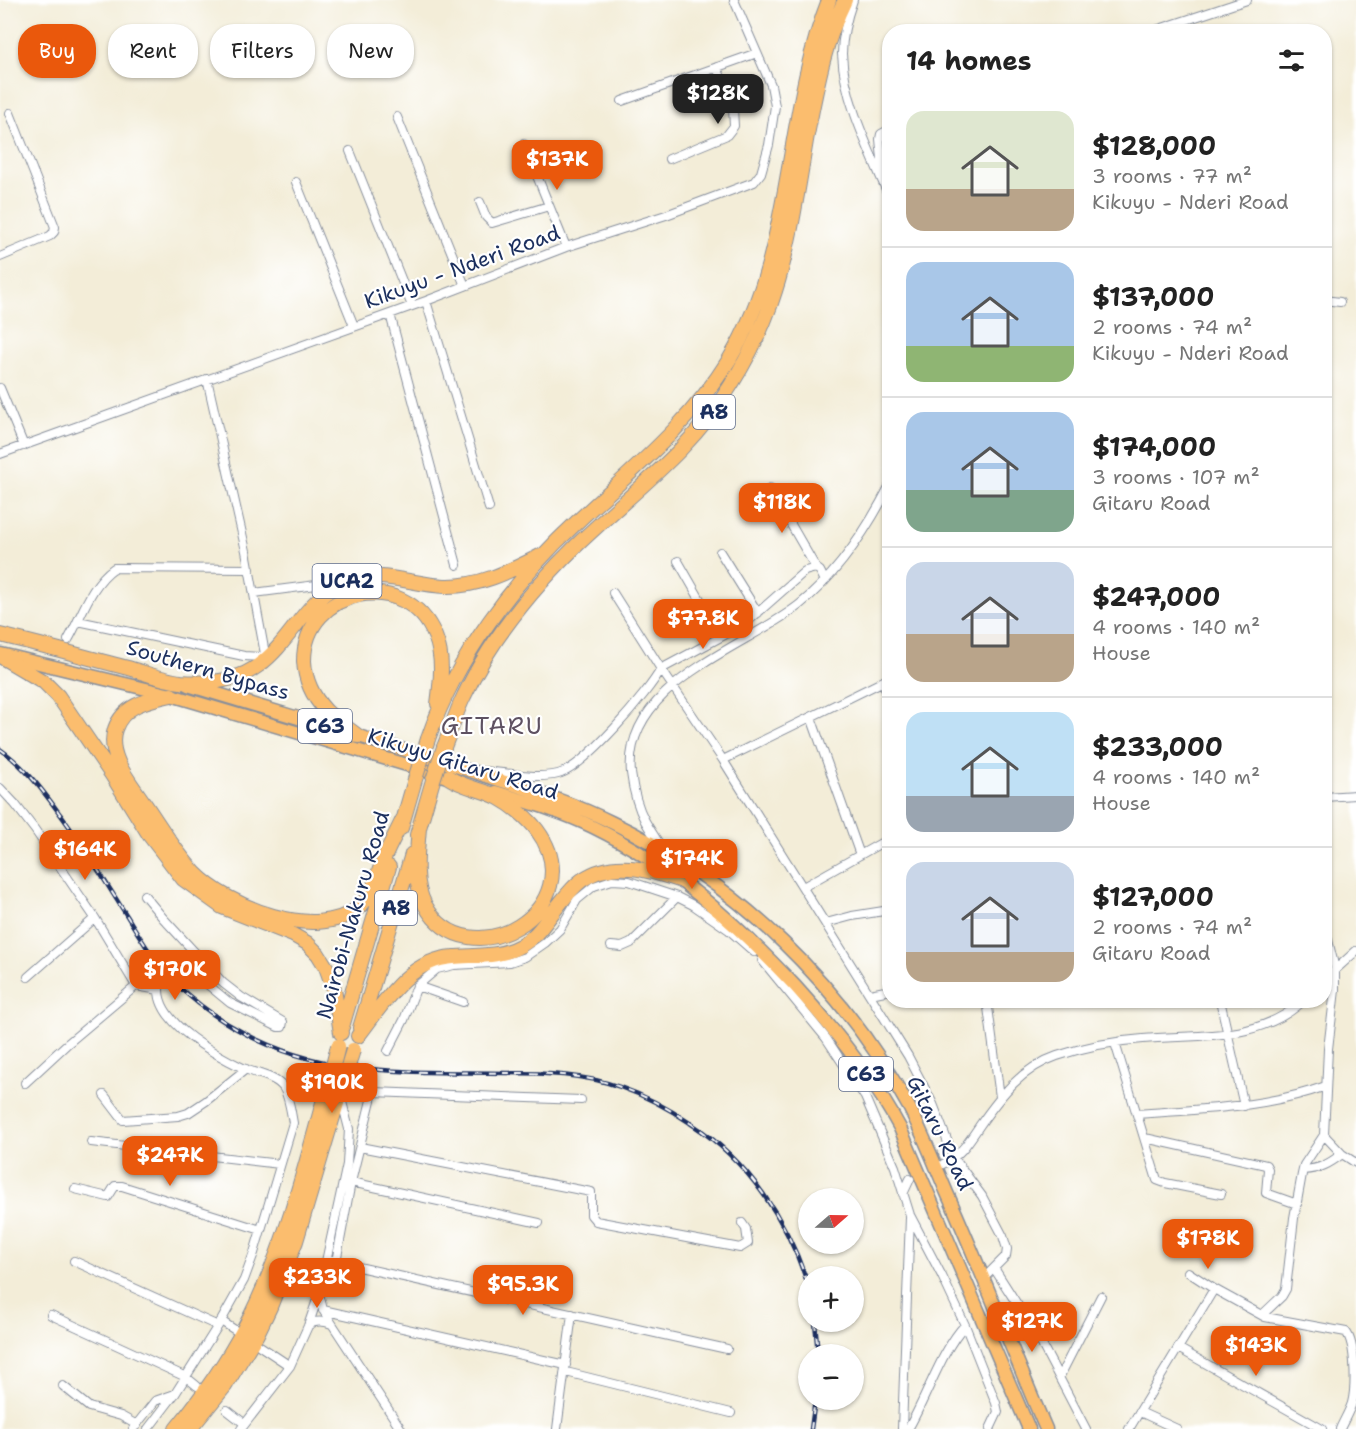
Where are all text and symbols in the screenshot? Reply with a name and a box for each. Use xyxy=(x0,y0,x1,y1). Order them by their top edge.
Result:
chip: Buy xyxy=(18,24,96,78)
chip: Rent xyxy=(108,24,198,78)
chip: Filters xyxy=(210,24,315,78)
chip: New xyxy=(327,24,414,78)
text: 14 homes xyxy=(906,43,1032,78)
icon: filters xyxy=(1275,44,1308,77)
pin: $128K xyxy=(676,74,760,125)
text: $128K xyxy=(687,80,750,106)
text: $128,000 xyxy=(1092,128,1216,163)
icon: home xyxy=(954,135,1026,207)
pin: $137K xyxy=(515,140,599,191)
text: $137K xyxy=(526,146,588,172)
text: 3 rooms · 77 m² xyxy=(1092,163,1252,189)
text: Kikuyu - Nderi Road xyxy=(1092,189,1289,215)
street label: Kikuyu - Nderi Road xyxy=(360,219,564,315)
text: $137,000 xyxy=(1092,279,1214,314)
icon: home xyxy=(954,286,1026,358)
text: 2 rooms · 74 m² xyxy=(1092,314,1252,340)
text: Kikuyu - Nderi Road xyxy=(1092,340,1289,366)
road number: A8 xyxy=(693,395,735,429)
text: $174,000 xyxy=(1092,429,1216,464)
icon: home xyxy=(954,436,1026,508)
text: 3 rooms · 107 m² xyxy=(1092,464,1260,490)
pin: $118K xyxy=(740,483,824,534)
text: $118K xyxy=(753,489,811,515)
text: Gitaru Road xyxy=(1092,490,1210,516)
road number: UCA2 xyxy=(312,564,382,598)
text: $247,000 xyxy=(1092,579,1221,614)
icon: home xyxy=(954,586,1026,658)
pin: $77.8K xyxy=(654,599,752,650)
text: $77.8K xyxy=(667,605,739,631)
text: 4 rooms · 140 m² xyxy=(1092,614,1260,640)
street label: Southern Bypass xyxy=(123,633,293,707)
text: House xyxy=(1092,640,1151,666)
road number: C63 xyxy=(298,709,352,743)
district label: GITARU xyxy=(441,710,543,742)
street label: Kikuyu Gitaru Road xyxy=(364,722,562,806)
text: $233,000 xyxy=(1092,729,1223,764)
icon: home xyxy=(954,736,1026,808)
text: 4 rooms · 140 m² xyxy=(1092,764,1260,790)
text: House xyxy=(1092,790,1151,816)
street label: Nairobi-Nakuru Road xyxy=(310,808,396,1022)
pin: $164K xyxy=(43,830,127,881)
text: $164K xyxy=(53,836,117,862)
pin: $174K xyxy=(650,839,734,890)
text: $174K xyxy=(660,845,724,871)
text: $127,000 xyxy=(1092,879,1214,914)
icon: home xyxy=(954,886,1026,958)
road number: A8 xyxy=(375,891,417,925)
text: 2 rooms · 74 m² xyxy=(1092,914,1252,940)
text: Gitaru Road xyxy=(1092,940,1210,966)
pin: $170K xyxy=(133,950,217,1001)
text: $170K xyxy=(143,956,207,982)
road number: C63 xyxy=(839,1057,893,1091)
pin: $190K xyxy=(290,1063,374,1114)
text: $190K xyxy=(300,1069,364,1095)
street label: Gitaru Road xyxy=(900,1071,980,1195)
pin: $247K xyxy=(128,1136,212,1187)
text: $247K xyxy=(136,1142,204,1168)
north arrow xyxy=(798,1188,864,1254)
map controls xyxy=(798,1188,864,1410)
pin: $178K xyxy=(1166,1219,1250,1270)
text: $178K xyxy=(1176,1225,1240,1251)
pin: $233K xyxy=(275,1258,359,1309)
text: $233K xyxy=(283,1264,351,1290)
pin: $95.3K xyxy=(474,1265,572,1316)
button: + xyxy=(798,1266,864,1332)
text: $95.3K xyxy=(487,1271,559,1297)
pin: $127K xyxy=(990,1302,1074,1353)
text: $127K xyxy=(1001,1308,1063,1334)
pin: $143K xyxy=(1214,1326,1298,1377)
text: $143K xyxy=(1225,1332,1287,1358)
button: − xyxy=(798,1344,864,1410)

